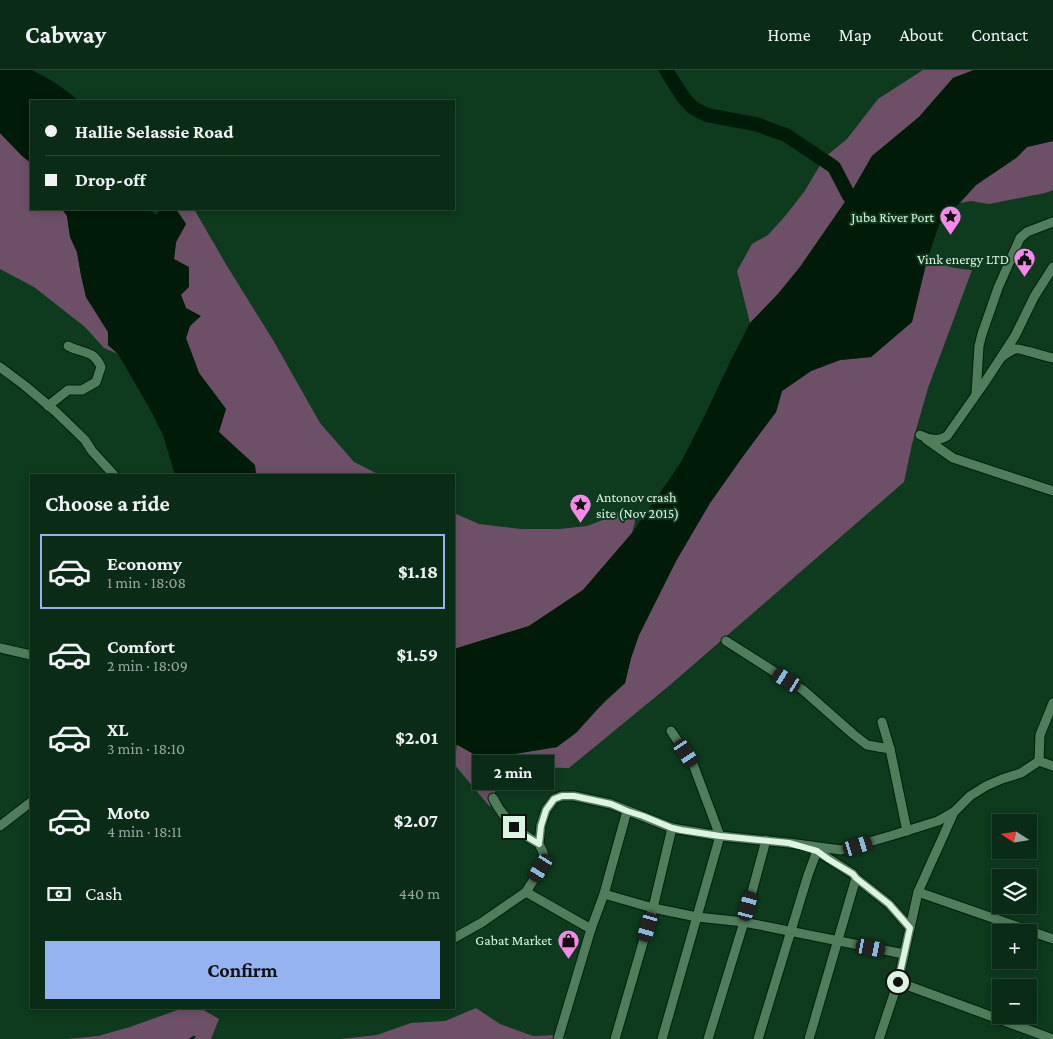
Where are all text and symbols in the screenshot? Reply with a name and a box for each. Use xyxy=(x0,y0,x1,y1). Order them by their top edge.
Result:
text: Cabway xyxy=(25,21,106,48)
text: Home xyxy=(768,25,811,45)
text: Map xyxy=(839,25,871,45)
text: About xyxy=(899,25,943,45)
text: Contact xyxy=(971,25,1028,45)
text: Hallie Selassie Road xyxy=(75,121,234,142)
text: Drop-off xyxy=(75,169,146,190)
place icon: Juba River Port xyxy=(938,205,962,236)
place label: Juba River Port xyxy=(849,209,934,225)
public building icon: Vink energy LTD xyxy=(1013,247,1037,278)
place label: Vink energy LTD xyxy=(917,251,1009,267)
place label: Antonov crash site (Nov 2015) xyxy=(596,489,679,522)
text: Choose a ride xyxy=(45,491,170,516)
place icon: Antonov crash site (Nov 2015) xyxy=(568,493,592,524)
icon: car xyxy=(47,549,92,594)
text: Economy xyxy=(107,553,182,574)
text: $1.18 xyxy=(398,561,438,582)
text: 1 min · 18:08 xyxy=(107,574,186,591)
icon: car xyxy=(47,632,92,677)
text: Comfort xyxy=(107,636,175,657)
text: $1.59 xyxy=(397,644,438,665)
text: 2 min · 18:09 xyxy=(107,657,188,674)
car xyxy=(770,666,803,694)
icon: car xyxy=(47,715,92,760)
text: XL xyxy=(107,719,129,740)
text: $2.01 xyxy=(395,727,438,748)
car xyxy=(671,736,700,770)
text: 3 min · 18:10 xyxy=(107,740,185,757)
callout: 2 min xyxy=(473,754,555,790)
text: 2 min xyxy=(494,764,532,781)
icon: car xyxy=(47,798,92,843)
text: Moto xyxy=(107,802,150,823)
text: $2.07 xyxy=(394,810,438,831)
north arrow xyxy=(992,814,1038,859)
map controls xyxy=(992,814,1037,1024)
route end xyxy=(503,816,525,838)
text: 4 min · 18:11 xyxy=(107,823,182,840)
car xyxy=(841,834,874,858)
car xyxy=(526,851,555,885)
button: layers xyxy=(992,869,1037,914)
icon: cash xyxy=(45,880,73,908)
text: Cash xyxy=(85,883,123,904)
text: 440 m xyxy=(399,885,440,902)
car xyxy=(736,890,759,922)
car xyxy=(636,911,659,943)
button: + xyxy=(992,924,1037,969)
shop icon: Gabat Market xyxy=(556,928,580,959)
place label: Gabat Market xyxy=(475,932,552,948)
car xyxy=(854,938,887,958)
button: Confirm xyxy=(45,941,440,999)
route start xyxy=(887,971,909,993)
button: − xyxy=(992,979,1037,1024)

